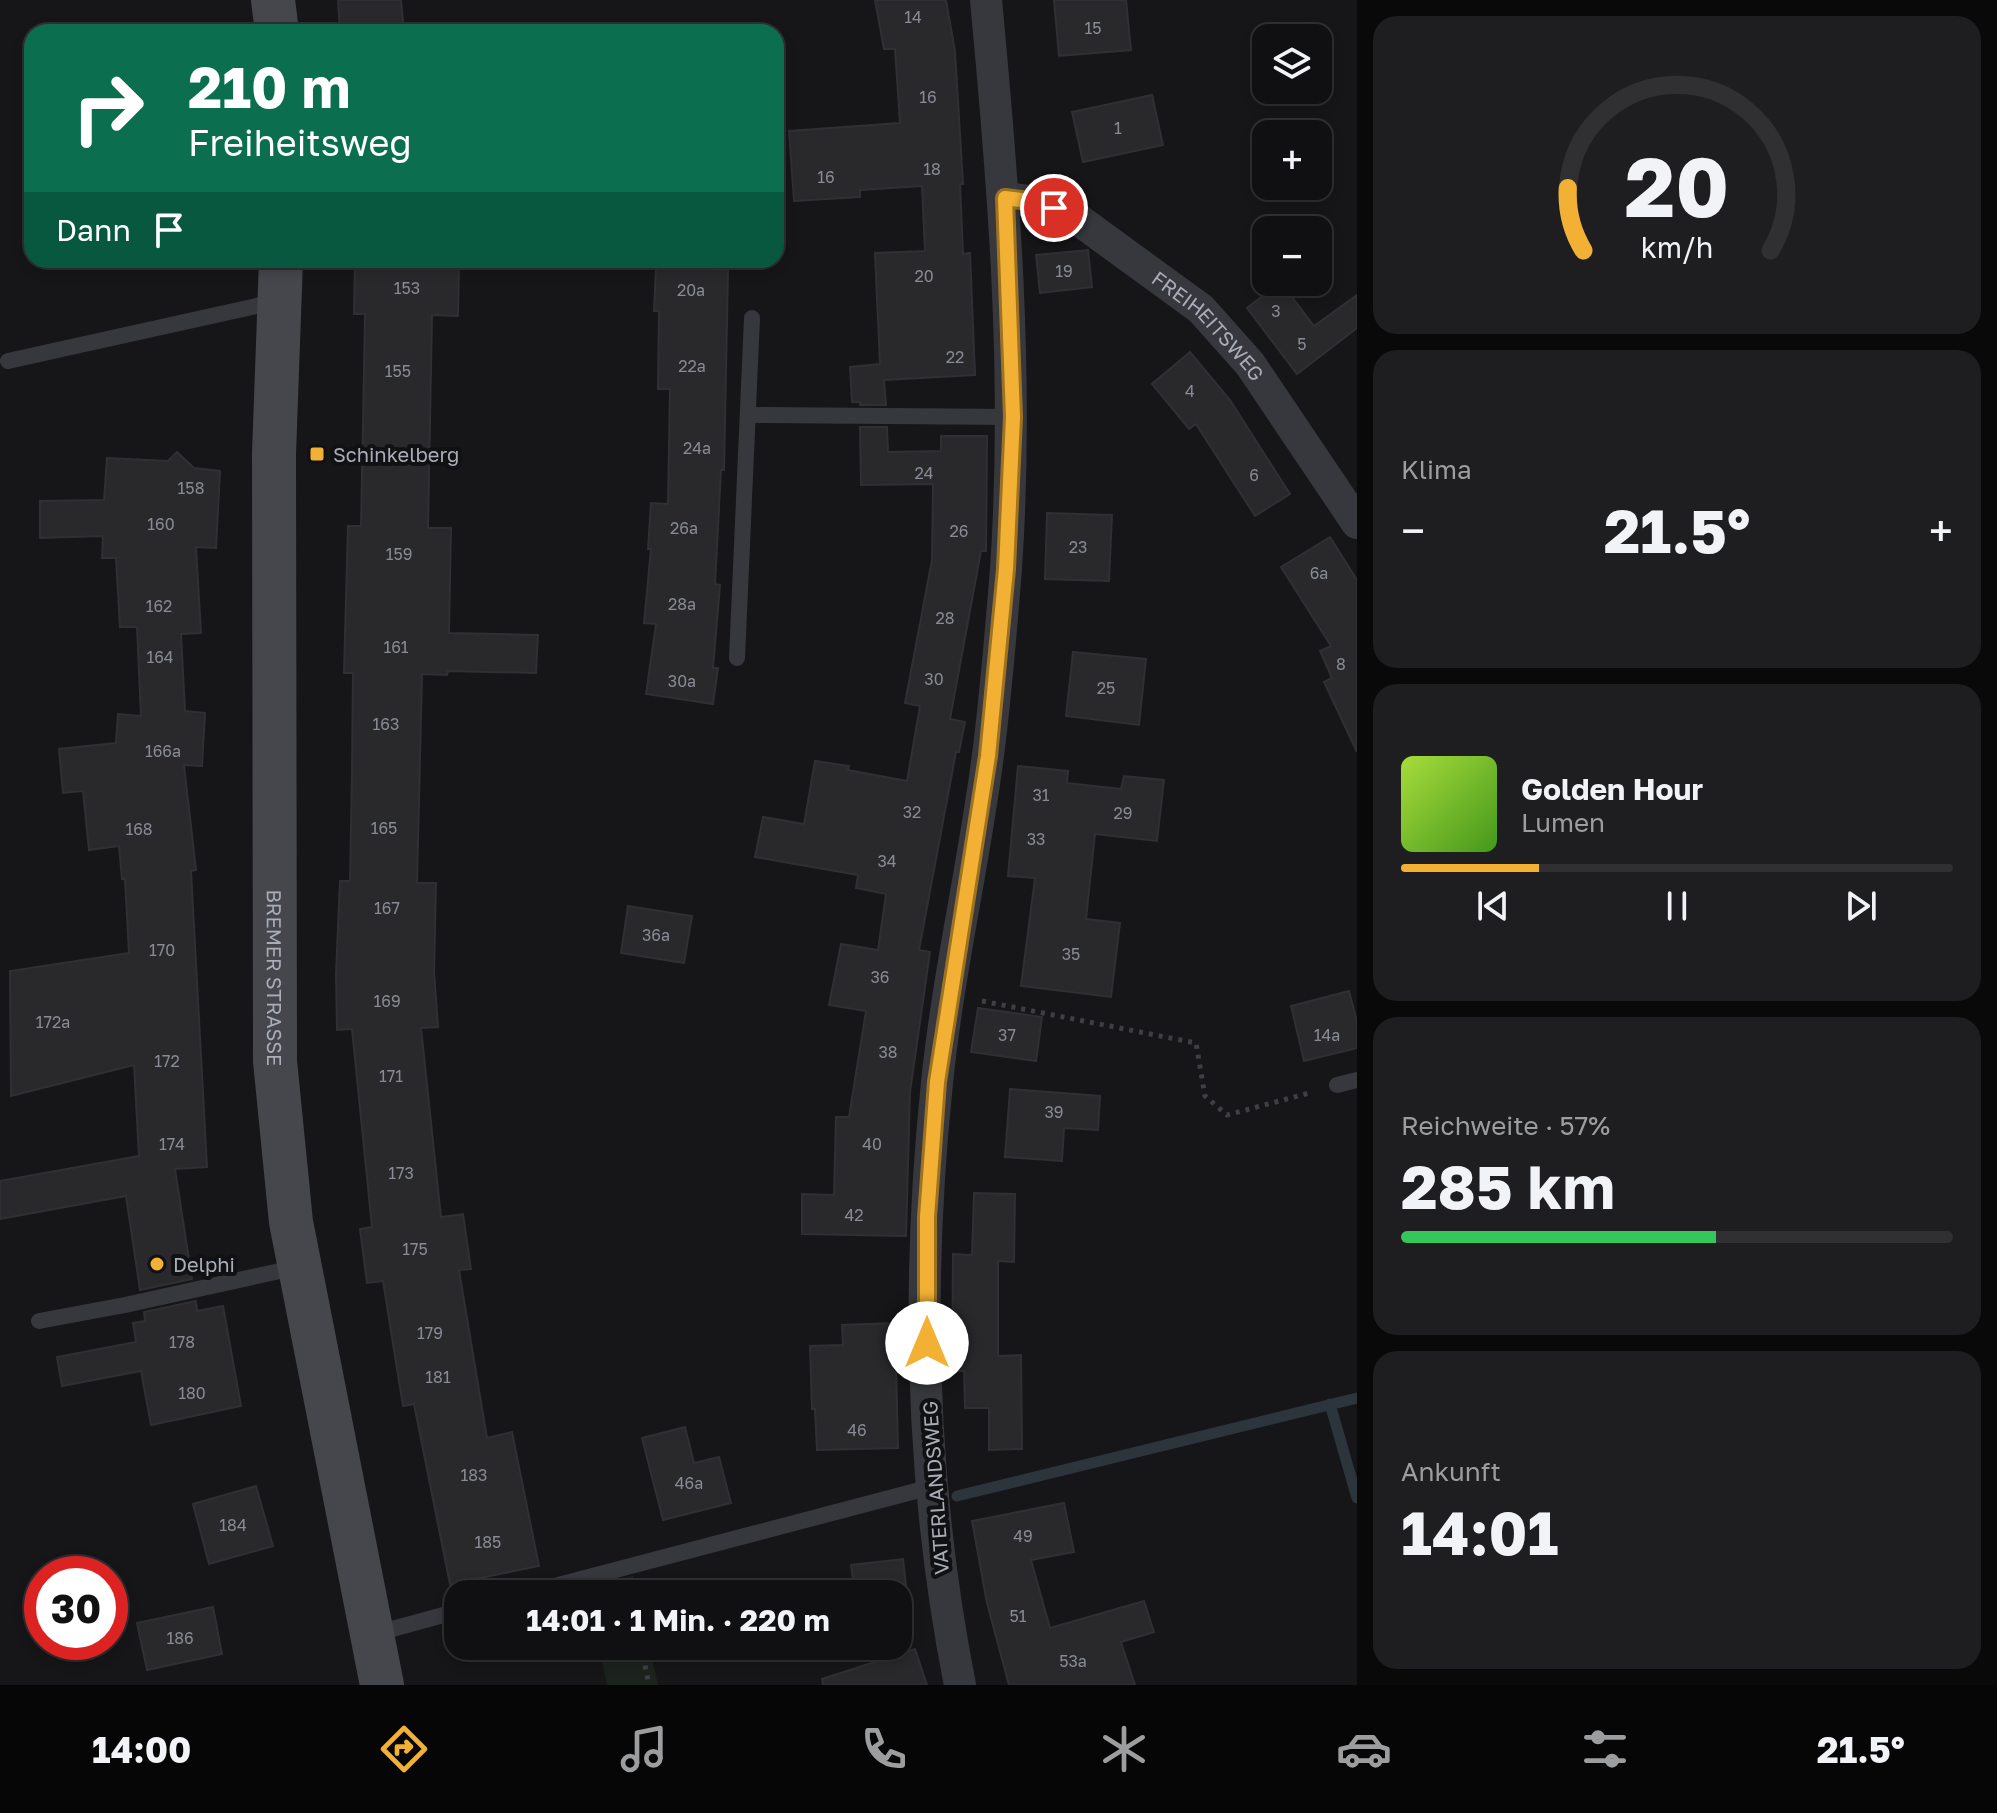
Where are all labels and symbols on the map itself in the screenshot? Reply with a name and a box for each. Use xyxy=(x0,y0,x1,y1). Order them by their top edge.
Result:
house number: 14 xyxy=(904,7,922,27)
house number: 15 xyxy=(1084,18,1102,38)
house number: 16 xyxy=(919,87,937,107)
house number: 1 xyxy=(1114,118,1122,138)
house number: 18 xyxy=(923,159,941,179)
house number: 16 xyxy=(817,167,835,187)
pin xyxy=(1020,174,1088,242)
house number: 19 xyxy=(1055,261,1073,281)
house number: 20 xyxy=(914,266,934,286)
street label: FREIHEITSWEG xyxy=(1148,266,1270,385)
house number: 153 xyxy=(394,278,420,298)
house number: 20a xyxy=(677,280,705,300)
house number: 3 xyxy=(1271,301,1281,321)
house number: 5 xyxy=(1297,334,1307,354)
house number: 22 xyxy=(946,347,964,367)
house number: 22a xyxy=(678,356,706,376)
house number: 155 xyxy=(385,361,411,381)
house number: 4 xyxy=(1185,381,1195,401)
house number: 24a xyxy=(683,438,711,458)
place label: Schinkelberg xyxy=(333,442,459,466)
marker: Schinkelberg xyxy=(308,445,326,463)
house number: 24 xyxy=(914,463,934,483)
house number: 6 xyxy=(1249,465,1259,485)
house number: 158 xyxy=(178,478,204,498)
house number: 160 xyxy=(147,514,175,534)
house number: 26a xyxy=(670,518,698,538)
house number: 26 xyxy=(950,521,968,541)
house number: 23 xyxy=(1069,537,1087,557)
house number: 159 xyxy=(386,544,412,564)
house number: 6a xyxy=(1310,563,1328,583)
house number: 28a xyxy=(668,594,696,614)
house number: 162 xyxy=(146,596,172,616)
house number: 28 xyxy=(935,608,955,628)
house number: 161 xyxy=(383,637,409,657)
house number: 164 xyxy=(146,647,174,667)
house number: 8 xyxy=(1336,654,1346,674)
house number: 30 xyxy=(924,669,944,689)
house number: 30a xyxy=(668,671,696,691)
house number: 25 xyxy=(1097,678,1115,698)
house number: 163 xyxy=(373,714,399,734)
house number: 166a xyxy=(145,741,181,761)
house number: 31 xyxy=(1032,785,1050,805)
house number: 32 xyxy=(903,802,921,822)
house number: 29 xyxy=(1114,803,1132,823)
house number: 165 xyxy=(371,818,397,838)
house number: 168 xyxy=(125,819,153,839)
house number: 33 xyxy=(1027,829,1045,849)
house number: 34 xyxy=(877,851,897,871)
street label: BREMER STRASSE xyxy=(263,889,287,1066)
house number: 167 xyxy=(374,898,400,918)
house number: 36a xyxy=(642,925,670,945)
house number: 170 xyxy=(149,940,175,960)
house number: 35 xyxy=(1062,944,1080,964)
house number: 36 xyxy=(870,967,890,987)
house number: 169 xyxy=(373,991,401,1011)
house number: 172a xyxy=(36,1012,70,1032)
house number: 37 xyxy=(998,1025,1016,1045)
house number: 14a xyxy=(1314,1025,1340,1045)
house number: 38 xyxy=(878,1042,898,1062)
house number: 172 xyxy=(154,1051,180,1071)
house number: 171 xyxy=(379,1066,403,1086)
house number: 39 xyxy=(1044,1102,1064,1122)
house number: 174 xyxy=(159,1134,185,1154)
house number: 40 xyxy=(862,1134,882,1154)
house number: 173 xyxy=(388,1163,414,1183)
house number: 42 xyxy=(844,1205,864,1225)
house number: 175 xyxy=(402,1239,428,1259)
place label: Delphi xyxy=(173,1252,235,1276)
marker: Delphi xyxy=(148,1255,166,1273)
position arrow xyxy=(885,1301,969,1385)
house number: 179 xyxy=(417,1323,443,1343)
house number: 178 xyxy=(169,1332,195,1352)
house number: 181 xyxy=(425,1367,451,1387)
house number: 180 xyxy=(178,1383,206,1403)
street label: VATERLANDSWEG xyxy=(917,1400,953,1576)
house number: 46 xyxy=(847,1420,867,1440)
house number: 183 xyxy=(461,1465,487,1485)
house number: 46a xyxy=(675,1473,703,1493)
house number: 184 xyxy=(219,1515,247,1535)
house number: 49 xyxy=(1013,1526,1033,1546)
house number: 185 xyxy=(475,1532,501,1552)
speed limit sign: 30 xyxy=(24,1556,128,1660)
house number: 51 xyxy=(1009,1606,1027,1626)
house number: 186 xyxy=(166,1628,194,1648)
house number: 53a xyxy=(1059,1651,1087,1671)

